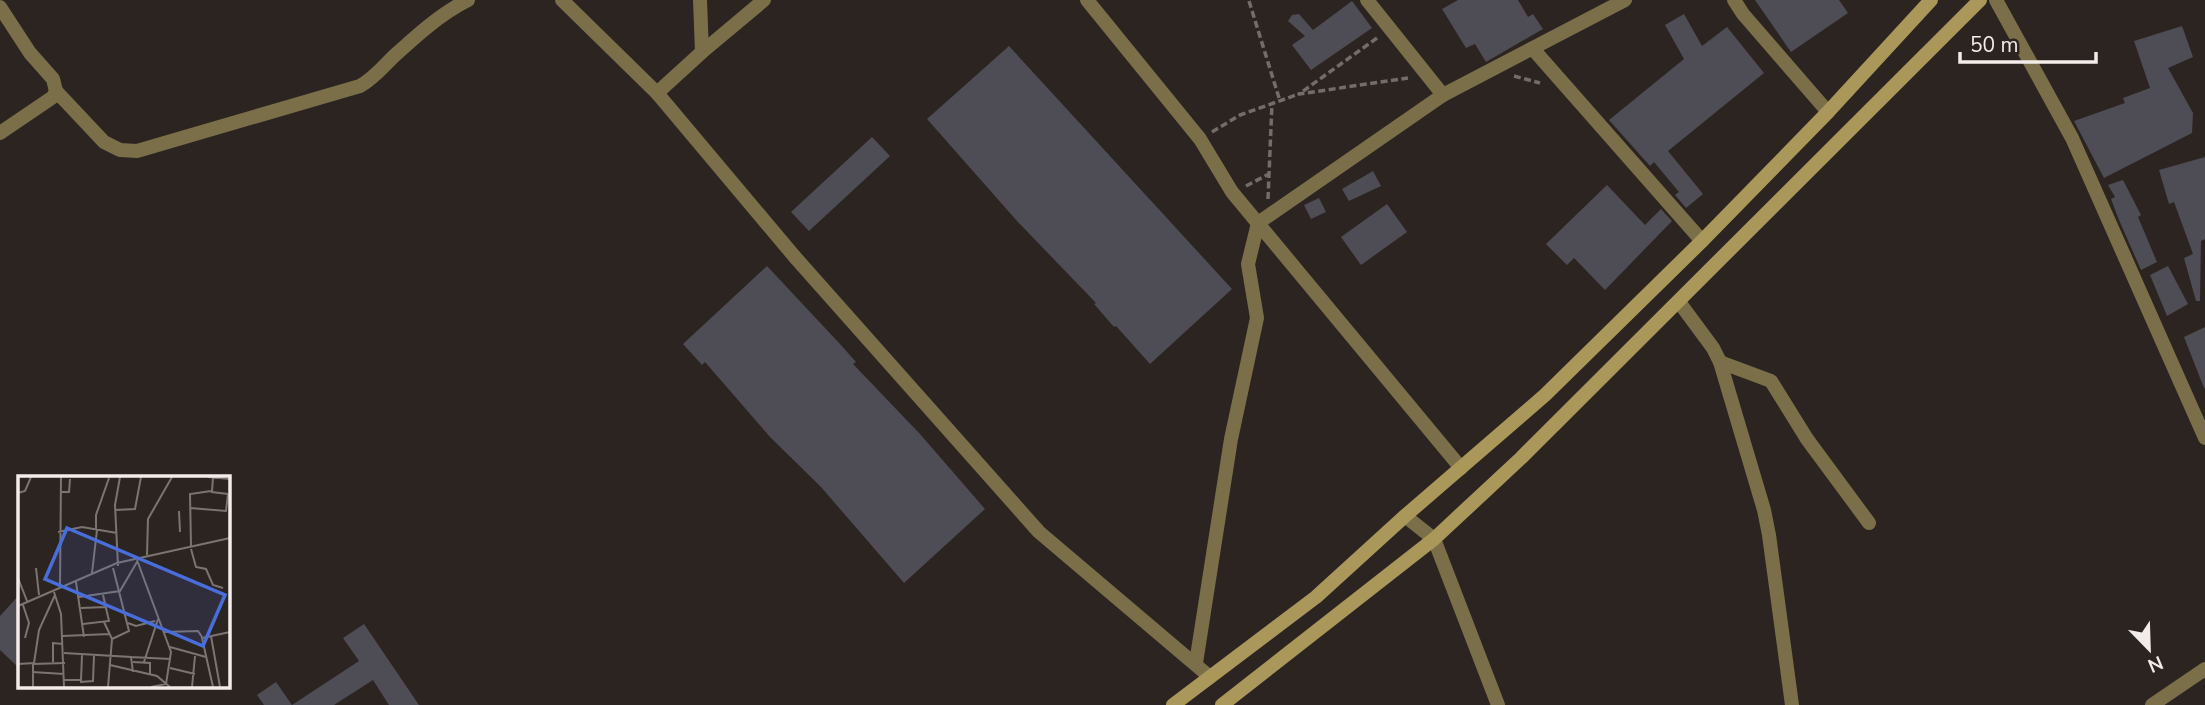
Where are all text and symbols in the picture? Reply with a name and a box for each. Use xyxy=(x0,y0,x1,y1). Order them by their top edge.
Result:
scale bar xyxy=(1960,21,2096,65)
text: 50 m xyxy=(1970,31,2019,59)
inset map xyxy=(18,476,229,688)
north arrow xyxy=(2114,614,2184,684)
text: N xyxy=(2144,649,2167,678)

